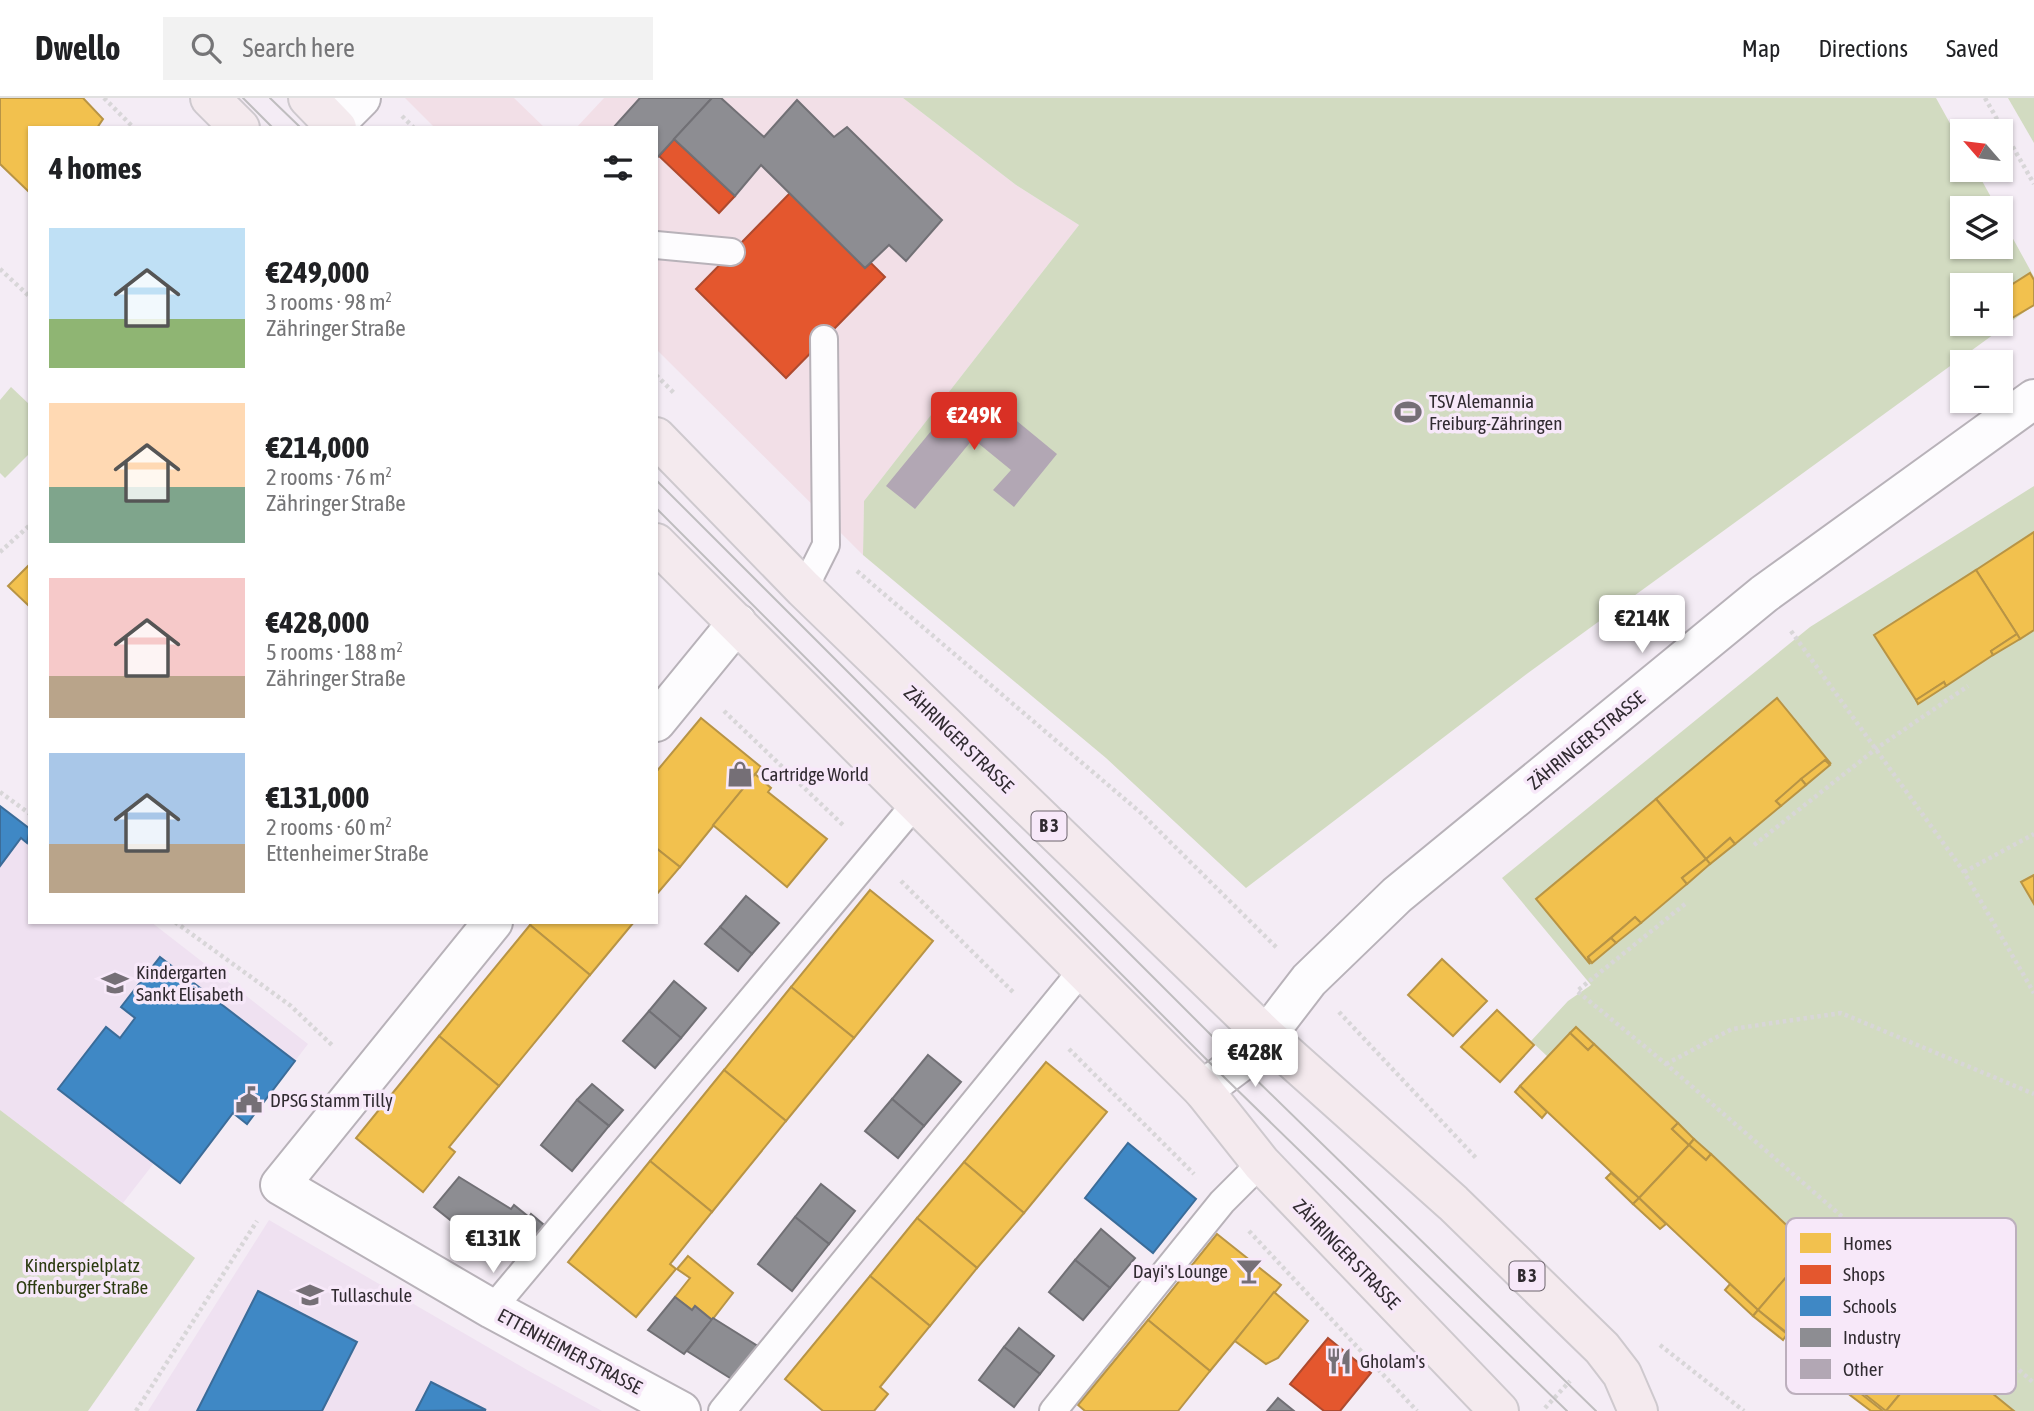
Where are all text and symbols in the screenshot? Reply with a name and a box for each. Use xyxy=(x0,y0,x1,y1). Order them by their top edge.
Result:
search box xyxy=(163,17,653,80)
text: Dwello xyxy=(35,29,121,67)
icon: search xyxy=(187,29,225,67)
text: Search here xyxy=(243,33,355,63)
text: Map xyxy=(1742,35,1780,62)
text: Directions xyxy=(1818,35,1908,62)
text: Saved xyxy=(1946,35,1999,62)
north arrow xyxy=(1950,119,2012,182)
map controls xyxy=(1950,119,2013,413)
icon: filters xyxy=(599,149,637,187)
text: 4 homes xyxy=(49,151,142,185)
button: layers xyxy=(1950,196,2013,259)
text: €249,000 xyxy=(266,255,369,289)
icon: home xyxy=(105,256,189,340)
button: + xyxy=(1950,273,2013,336)
text: 3 rooms · 98 m² xyxy=(266,289,392,315)
text: Zähringer Straße xyxy=(266,315,406,341)
button: − xyxy=(1950,350,2013,413)
place label: TSV Alemannia Freiburg-Zähringen xyxy=(1429,390,1562,434)
pin: €249K xyxy=(925,392,1023,452)
sports icon: TSV Alemannia Freiburg-Zähringen xyxy=(1393,397,1423,427)
text: €249K xyxy=(947,402,1001,428)
text: €214,000 xyxy=(266,430,369,464)
icon: home xyxy=(105,431,189,515)
text: 2 rooms · 76 m² xyxy=(266,464,392,490)
text: Zähringer Straße xyxy=(266,490,406,516)
pin: €214K xyxy=(1593,596,1691,655)
text: €428,000 xyxy=(266,605,369,639)
text: €214K xyxy=(1615,605,1669,631)
icon: home xyxy=(105,606,189,690)
text: 5 rooms · 188 m² xyxy=(266,639,403,665)
text: Zähringer Straße xyxy=(266,665,406,691)
street label: ZÄHRINGER STRASSE xyxy=(900,681,1018,797)
street label: ZÄHRINGER STRASSE xyxy=(1523,686,1649,794)
shop icon: Cartridge World xyxy=(725,759,755,789)
place label: Cartridge World xyxy=(761,763,869,785)
text: €131,000 xyxy=(266,780,369,814)
icon: home xyxy=(105,781,189,865)
road number: B 3 xyxy=(1032,812,1066,840)
text: 2 rooms · 60 m² xyxy=(266,814,392,840)
text: Ettenheimer Straße xyxy=(266,840,429,866)
place label: Kindergarten Sankt Elisabeth xyxy=(136,961,244,1005)
school or university icon: Kindergarten Sankt Elisabeth xyxy=(100,968,130,998)
pin: €428K xyxy=(1206,1030,1304,1089)
text: €428K xyxy=(1228,1039,1282,1065)
public building icon: DPSG Stamm Tilly xyxy=(234,1085,264,1115)
place label: DPSG Stamm Tilly xyxy=(270,1089,393,1111)
street label: ZÄHRINGER STRASSE xyxy=(1289,1195,1405,1313)
pin: €131K xyxy=(444,1216,542,1275)
legend xyxy=(1786,1218,2016,1394)
text: €131K xyxy=(466,1225,520,1251)
text: Homes xyxy=(1843,1232,1892,1254)
park label: Kinderspielplatz Offenburger Straße xyxy=(16,1254,148,1298)
bar icon: Dayi's Lounge xyxy=(1234,1256,1264,1286)
place label: Dayi's Lounge xyxy=(1133,1260,1228,1282)
road number: B 3 xyxy=(1510,1261,1544,1290)
text: Shops xyxy=(1843,1263,1885,1285)
school or university icon: Tullaschule xyxy=(295,1280,325,1310)
place label: Tullaschule xyxy=(331,1284,412,1306)
text: Schools xyxy=(1843,1295,1897,1317)
street label: ETTENHEIMER STRASSE xyxy=(494,1304,646,1398)
text: Industry xyxy=(1843,1326,1901,1348)
restaurant icon: Gholam's xyxy=(1324,1346,1354,1376)
place label: Gholam's xyxy=(1360,1350,1426,1372)
text: Other xyxy=(1843,1358,1883,1380)

